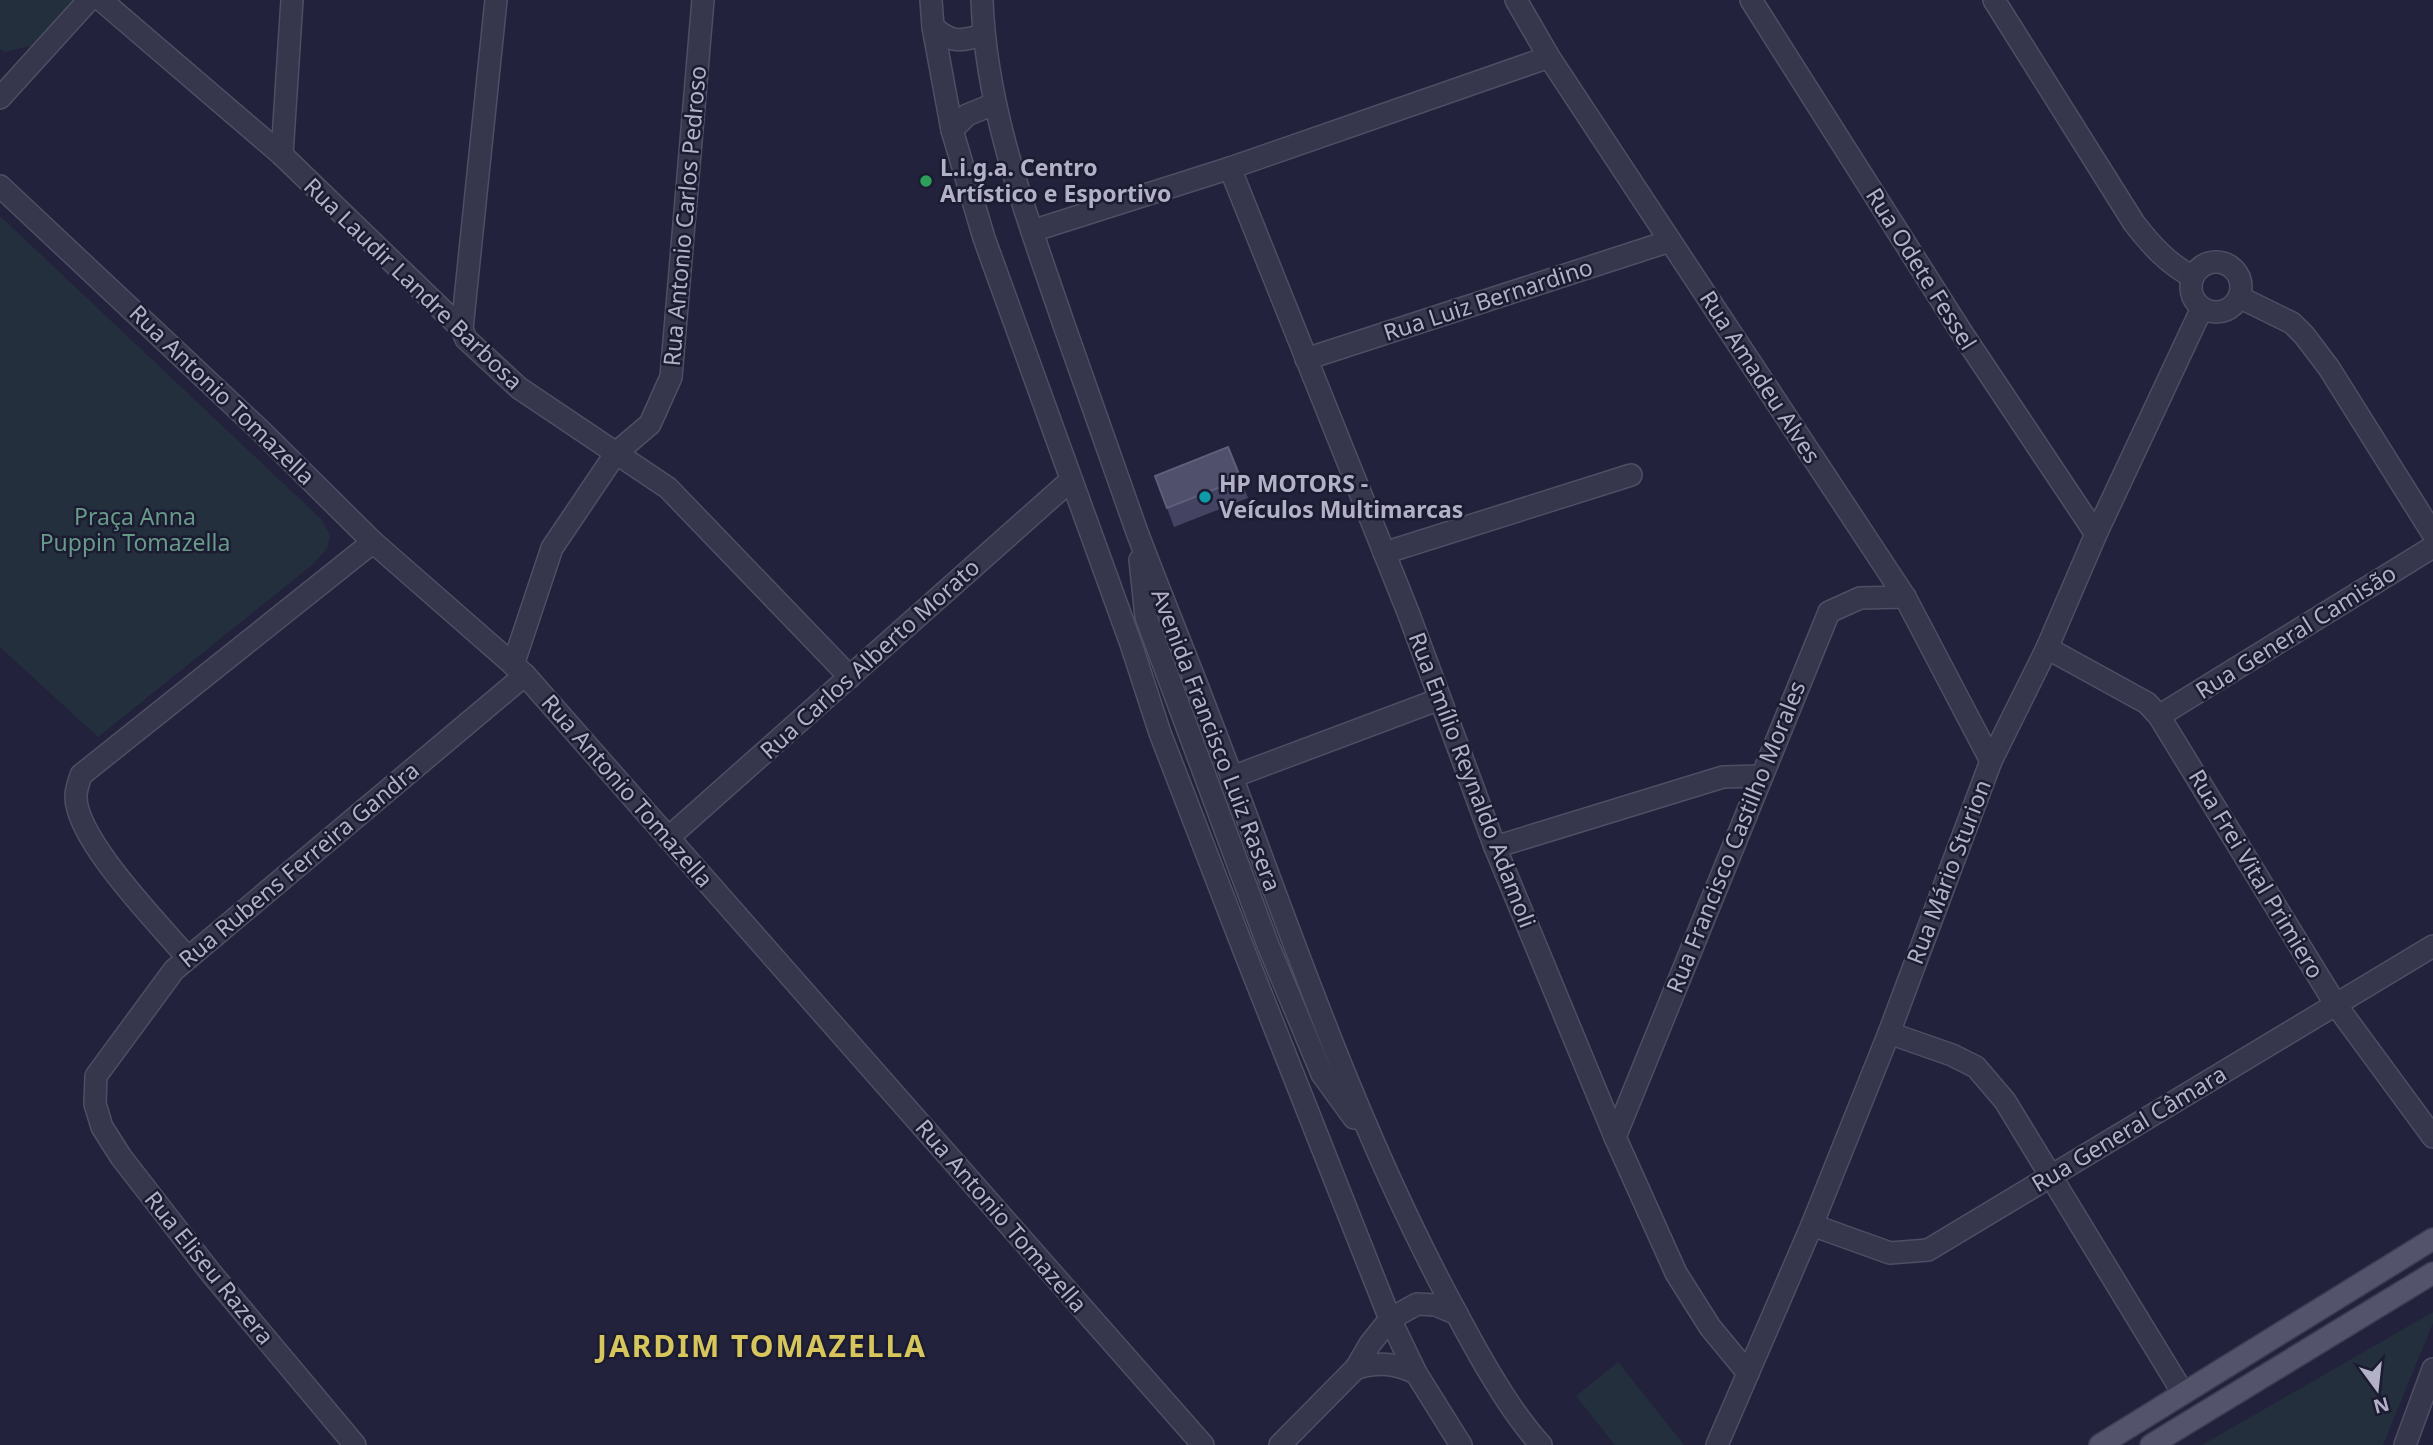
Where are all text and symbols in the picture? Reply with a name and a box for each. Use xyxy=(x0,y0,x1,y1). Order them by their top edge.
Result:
street label: Rua Antonio Carlos Pedroso xyxy=(655,64,713,367)
place label: L.i.g.a. Centro Artístico e Esportivo xyxy=(940,151,1171,209)
street label: Rua Laudir Landre Barbosa xyxy=(297,170,530,396)
marker: L.i.g.a. Centro Artístico e Esportivo xyxy=(918,173,934,189)
street label: Rua Odete Fessel xyxy=(1859,181,1985,356)
street label: Rua Luiz Bernardino xyxy=(1379,250,1596,348)
street label: Rua Amadeu Alves xyxy=(1693,284,1829,469)
street label: Rua Antonio Tomazella xyxy=(123,297,323,491)
place label: HP MOTORS - Veículos Multimarcas xyxy=(1219,467,1463,525)
marker: HP MOTORS - Veículos Multimarcas xyxy=(1197,489,1213,505)
park label: Praça Anna Puppin Tomazella xyxy=(40,500,230,558)
street label: Rua Carlos Alberto Morato xyxy=(753,551,986,766)
street label: Rua General Camisão xyxy=(2189,556,2402,706)
street label: Avenida Francisco Luiz Rasera xyxy=(1144,584,1290,896)
street label: Rua Emílio Reynaldo Adamoli xyxy=(1402,627,1544,932)
street label: Rua Francisco Castilho Morales xyxy=(1658,676,1812,997)
street label: Rua Antonio Tomazella xyxy=(535,687,721,894)
street label: Rua Rubens Ferreira Gandra xyxy=(171,754,425,974)
street label: Rua Frei Vital Primiero xyxy=(2182,763,2332,984)
street label: Rua Mário Sturion xyxy=(1898,775,1998,968)
street label: Rua General Câmara xyxy=(2025,1057,2232,1199)
street label: Rua Antonio Tomazella xyxy=(909,1112,1095,1319)
street label: Rua Eliseu Razera xyxy=(138,1184,282,1351)
district label: JARDIM TOMAZELLA xyxy=(594,1325,927,1366)
north arrow xyxy=(2342,1354,2412,1424)
text: N xyxy=(2371,1391,2392,1420)

